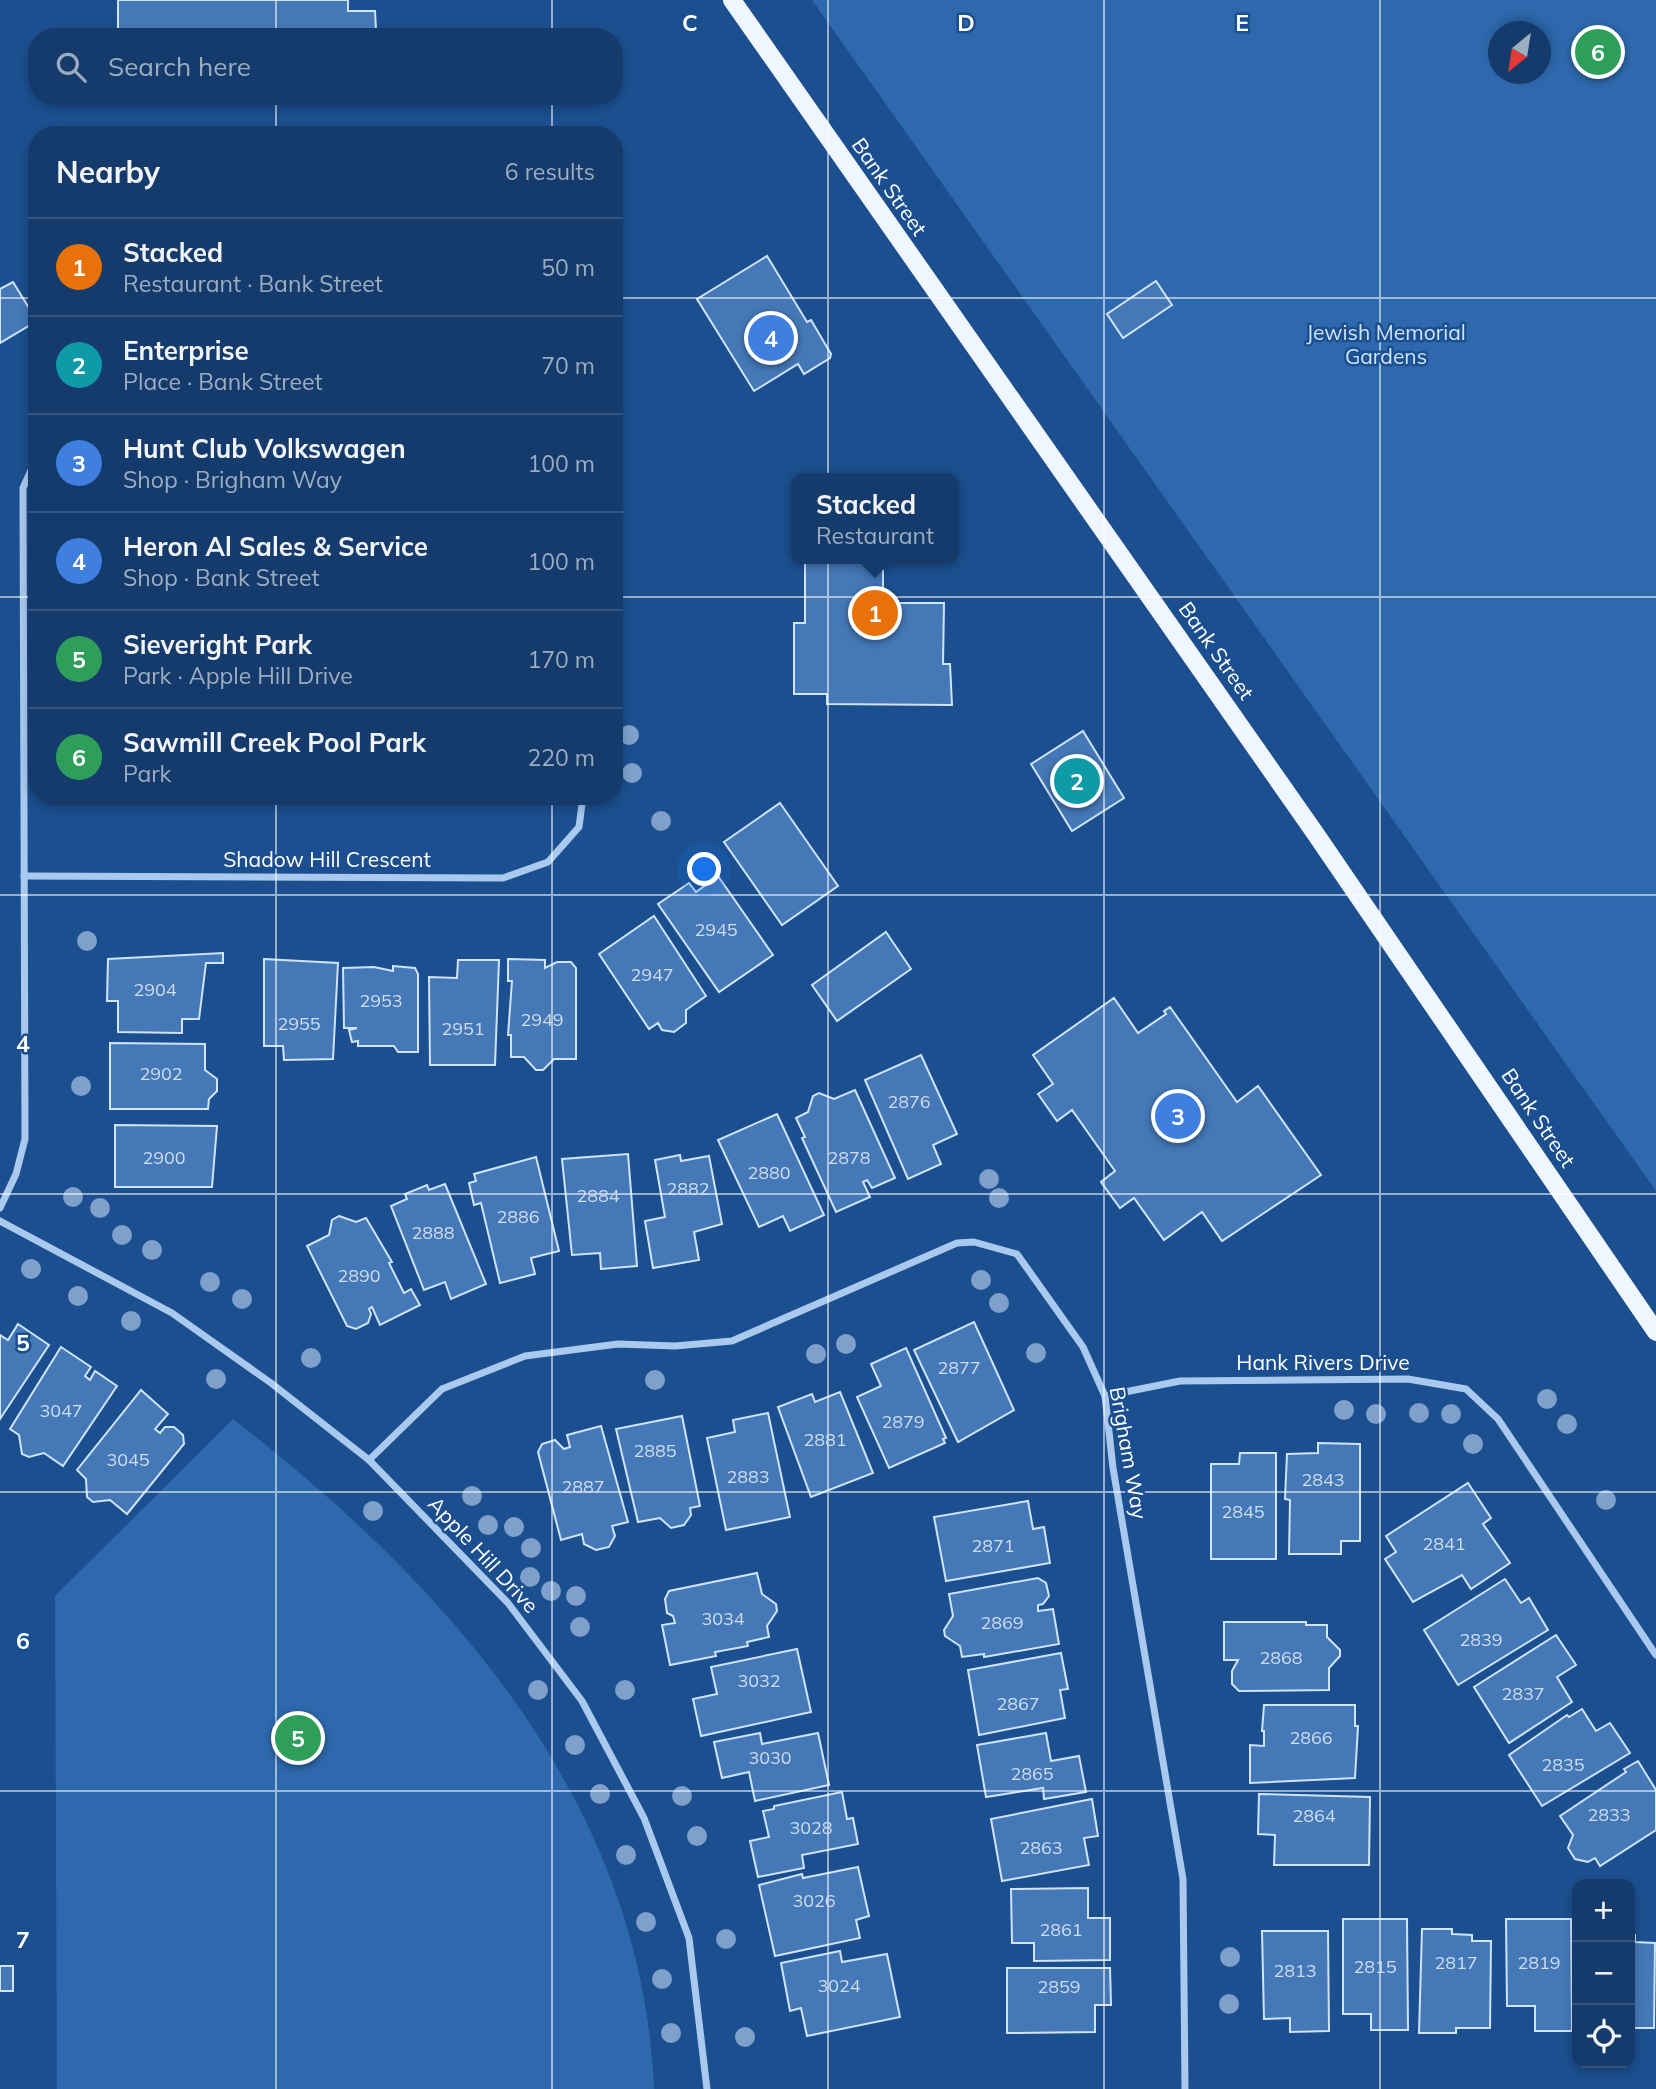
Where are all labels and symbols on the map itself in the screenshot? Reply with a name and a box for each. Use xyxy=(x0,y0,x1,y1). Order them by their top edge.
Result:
text: C xyxy=(682,8,698,37)
text: D xyxy=(957,8,975,37)
text: E xyxy=(1235,8,1249,37)
north arrow xyxy=(1488,21,1551,84)
pin: 6 xyxy=(1575,26,1621,78)
street label: Bank Street xyxy=(847,132,933,240)
pin: 4 xyxy=(748,312,794,364)
park label: Jewish Memorial Gardens xyxy=(1306,319,1466,369)
pin: 1 xyxy=(852,587,898,639)
street label: Bank Street xyxy=(1174,596,1260,704)
pin: 2 xyxy=(1054,755,1100,807)
street label: Shadow Hill Crescent xyxy=(223,846,431,872)
your location xyxy=(687,852,721,886)
house number: 2945 xyxy=(694,918,738,941)
house number: 2947 xyxy=(630,963,674,986)
house number: 2904 xyxy=(133,978,177,1001)
house number: 2953 xyxy=(359,989,403,1012)
house number: 2949 xyxy=(520,1008,564,1031)
house number: 2955 xyxy=(277,1012,321,1035)
house number: 2951 xyxy=(441,1017,485,1040)
text: 4 xyxy=(16,1029,30,1058)
house number: 2902 xyxy=(139,1062,183,1085)
street label: Bank Street xyxy=(1496,1063,1581,1172)
house number: 2876 xyxy=(887,1090,931,1113)
pin: 3 xyxy=(1155,1090,1201,1142)
house number: 2900 xyxy=(142,1146,186,1169)
house number: 2878 xyxy=(827,1146,871,1169)
house number: 2880 xyxy=(747,1161,791,1184)
house number: 2882 xyxy=(666,1177,710,1200)
house number: 2884 xyxy=(576,1184,620,1207)
house number: 2886 xyxy=(496,1205,540,1228)
house number: 2888 xyxy=(411,1221,455,1244)
house number: 2890 xyxy=(337,1264,381,1287)
text: 5 xyxy=(16,1328,30,1357)
street label: Hank Rivers Drive xyxy=(1236,1349,1410,1375)
house number: 2877 xyxy=(937,1356,981,1379)
street label: Brigham Way xyxy=(1105,1384,1153,1521)
house number: 3047 xyxy=(39,1399,83,1422)
house number: 2879 xyxy=(881,1410,925,1433)
house number: 2881 xyxy=(803,1428,847,1451)
house number: 2885 xyxy=(633,1439,677,1462)
house number: 3045 xyxy=(106,1448,150,1471)
house number: 2883 xyxy=(726,1465,770,1488)
house number: 2843 xyxy=(1301,1468,1345,1491)
house number: 2887 xyxy=(561,1475,605,1498)
street label: Apple Hill Drive xyxy=(423,1491,544,1618)
house number: 2845 xyxy=(1221,1500,1265,1523)
house number: 2841 xyxy=(1422,1532,1466,1555)
house number: 2871 xyxy=(971,1534,1015,1557)
house number: 3034 xyxy=(701,1607,745,1630)
house number: 2869 xyxy=(980,1611,1024,1634)
text: 6 xyxy=(16,1626,30,1655)
house number: 2839 xyxy=(1459,1628,1503,1651)
house number: 2868 xyxy=(1259,1646,1303,1669)
house number: 3032 xyxy=(737,1669,781,1692)
house number: 2837 xyxy=(1501,1682,1545,1705)
house number: 2867 xyxy=(996,1692,1040,1715)
pin: 5 xyxy=(275,1712,321,1764)
house number: 2866 xyxy=(1289,1726,1333,1749)
house number: 3030 xyxy=(748,1746,792,1769)
house number: 2835 xyxy=(1541,1753,1585,1776)
house number: 2865 xyxy=(1010,1762,1054,1785)
house number: 2833 xyxy=(1587,1803,1631,1826)
house number: 2864 xyxy=(1292,1804,1336,1827)
house number: 3028 xyxy=(789,1816,833,1839)
house number: 2863 xyxy=(1019,1836,1063,1859)
house number: 3026 xyxy=(792,1889,836,1912)
house number: 2861 xyxy=(1039,1918,1083,1941)
text: 7 xyxy=(16,1925,30,1954)
house number: 2817 xyxy=(1434,1951,1478,1974)
house number: 2819 xyxy=(1517,1951,1561,1974)
house number: 2815 xyxy=(1353,1955,1397,1978)
house number: 2813 xyxy=(1273,1959,1317,1982)
house number: 3024 xyxy=(817,1974,861,1997)
house number: 2859 xyxy=(1037,1975,1081,1998)

